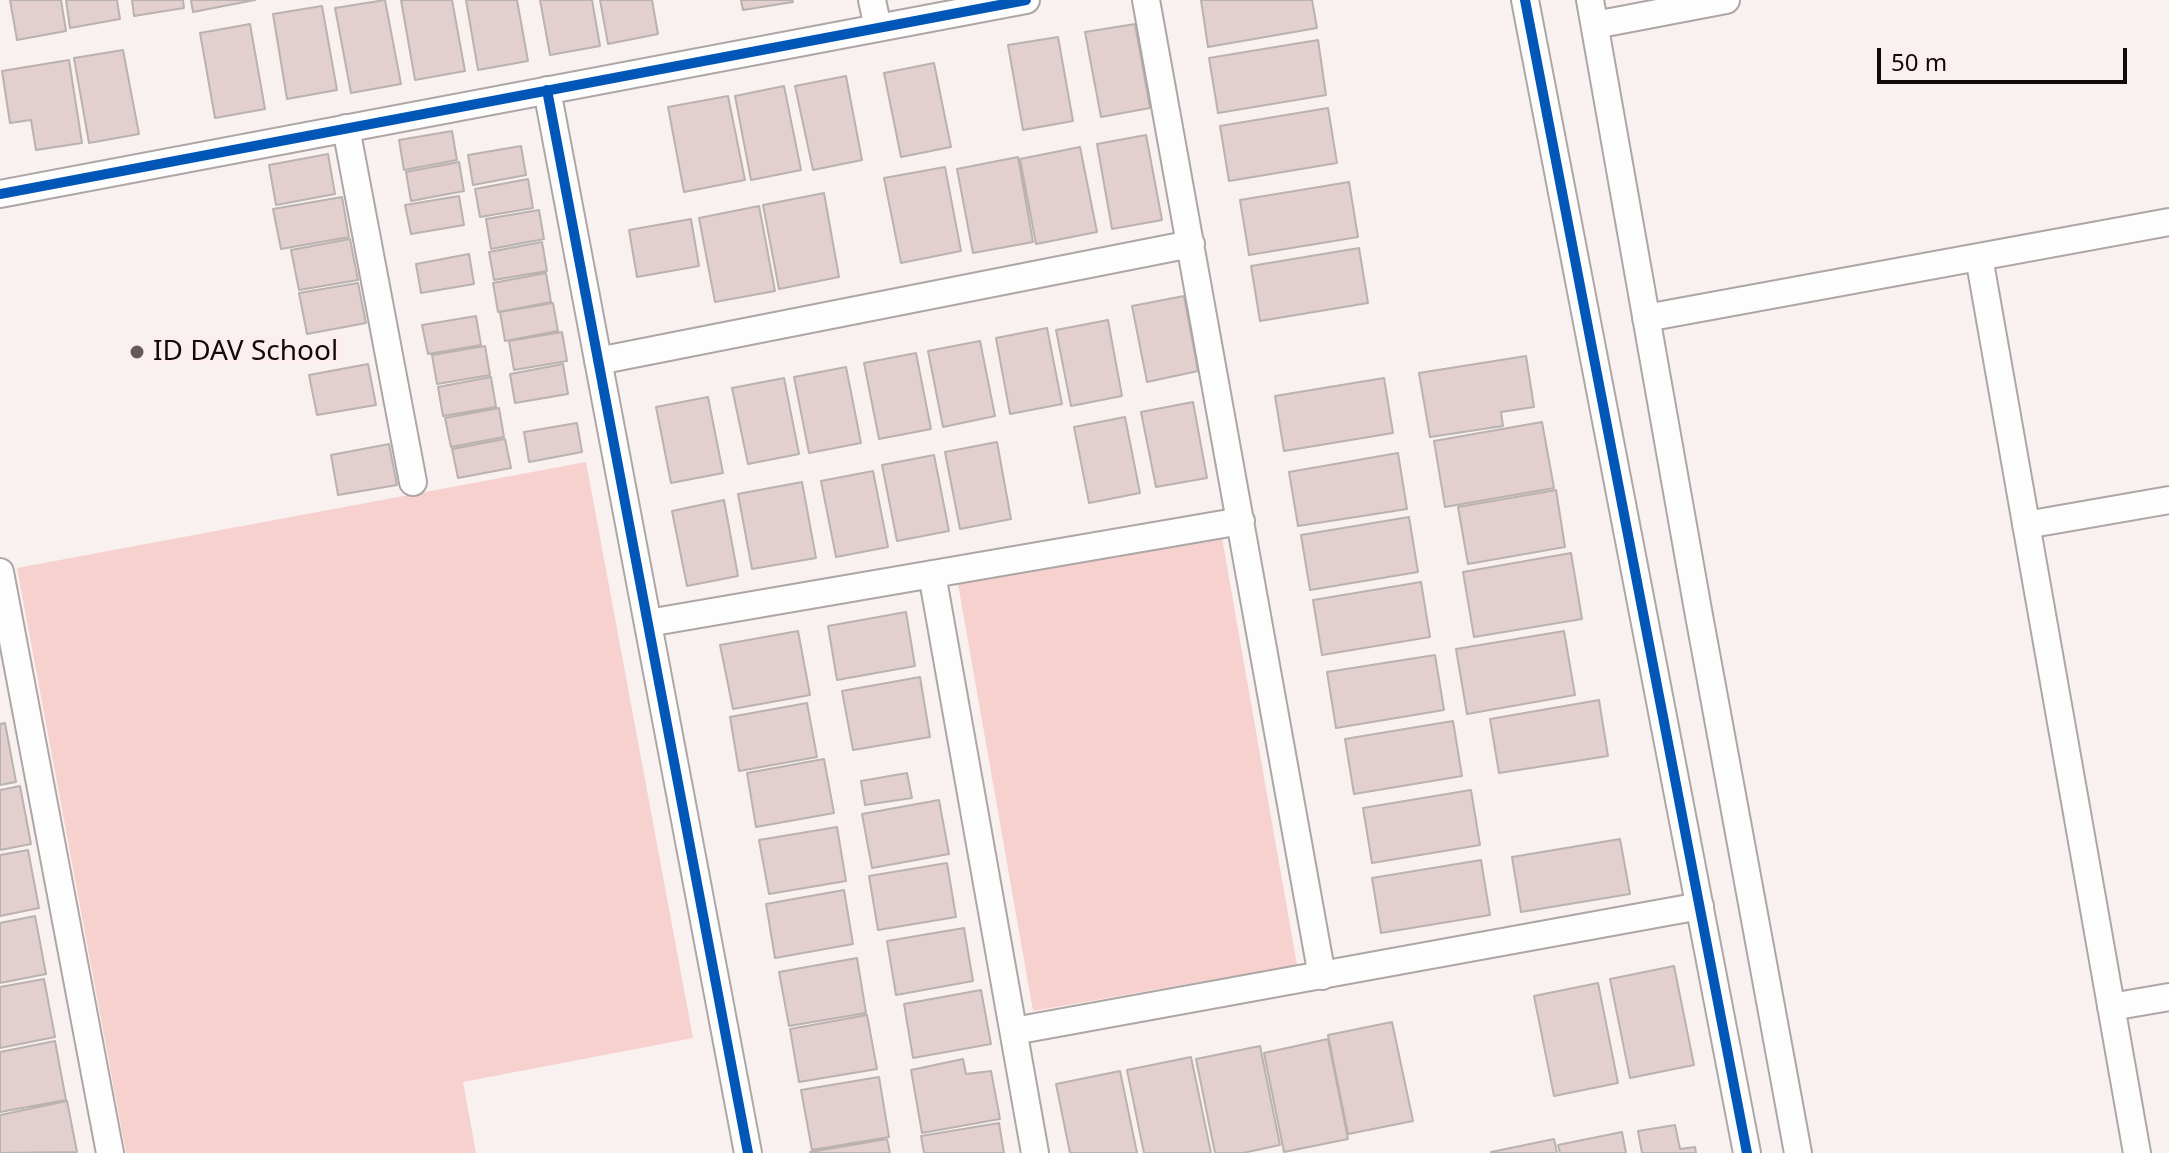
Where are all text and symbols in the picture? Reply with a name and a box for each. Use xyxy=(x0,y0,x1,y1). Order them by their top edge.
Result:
scale bar xyxy=(1881,32,2131,82)
text: 50 m xyxy=(1891,45,1947,78)
place label: ID DAV School xyxy=(153,335,338,369)
marker: ID DAV School xyxy=(128,343,146,361)

